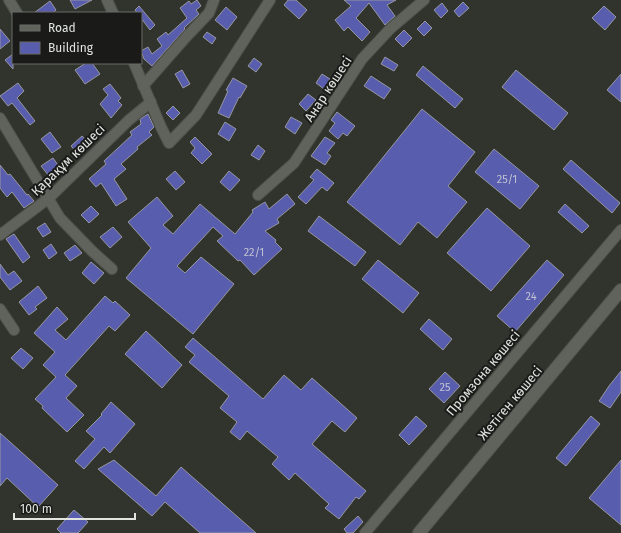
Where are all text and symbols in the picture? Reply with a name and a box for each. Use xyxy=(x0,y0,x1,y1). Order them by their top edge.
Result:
legend xyxy=(12,12,142,64)
text: Road xyxy=(48,21,76,35)
text: Building xyxy=(48,41,94,55)
street label: Анар көшесі xyxy=(301,53,355,125)
street label: Қарақұм көшесі xyxy=(28,121,108,199)
house number: 25/1 xyxy=(497,173,517,186)
house number: 22/1 xyxy=(244,246,264,259)
house number: 24 xyxy=(526,290,537,303)
street label: Промзона көшесі xyxy=(443,327,523,419)
street label: Жетіген көшесі xyxy=(475,363,545,443)
house number: 25 xyxy=(440,381,451,394)
scale bar xyxy=(14,495,135,521)
text: 100 m xyxy=(20,502,52,516)

